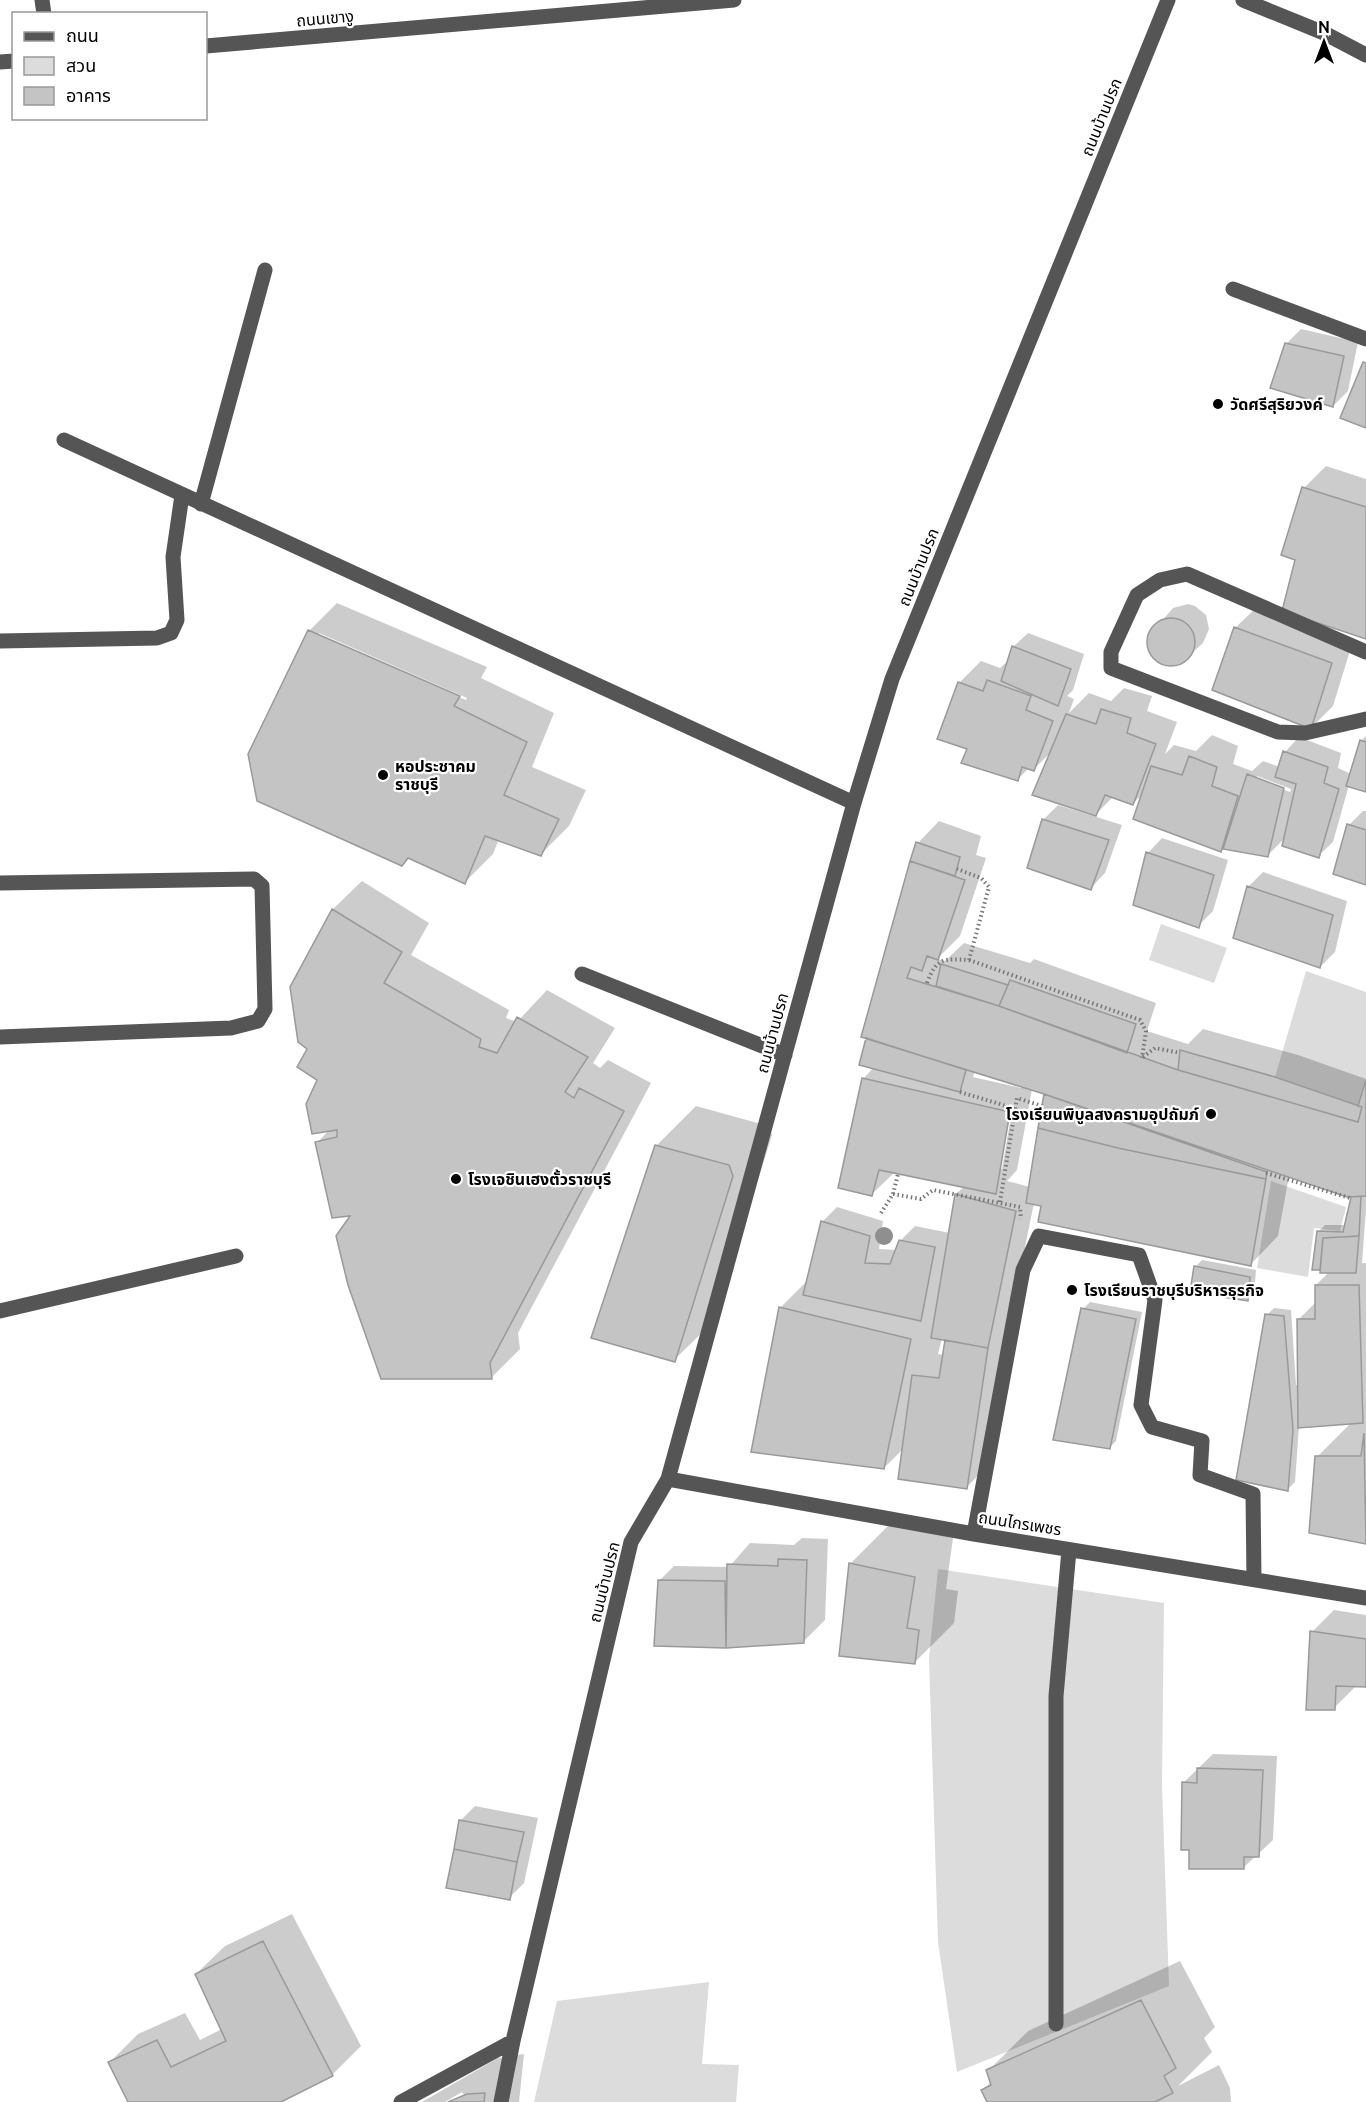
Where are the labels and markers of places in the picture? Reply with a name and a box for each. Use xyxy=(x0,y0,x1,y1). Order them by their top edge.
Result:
place label: วัดศรีสุริยวงค์ xyxy=(1230,395,1323,414)
marker: วัดศรีสุริยวงค์ xyxy=(1211,397,1225,411)
place label: หอประชาคม ราชบุรี xyxy=(395,757,476,794)
marker: หอประชาคม ราชบุรี xyxy=(376,768,390,782)
place label: โรงเรียนพิบูลสงครามอุปถัมภ์ xyxy=(1006,1105,1199,1125)
marker: โรงเรียนพิบูลสงครามอุปถัมภ์ xyxy=(1204,1107,1218,1121)
place label: โรงเจชินเฮงตั้วราชบุรี xyxy=(468,1169,611,1189)
marker: โรงเจชินเฮงตั้วราชบุรี xyxy=(449,1172,463,1186)
place label: โรงเรียนราชบุรีบริหารธุรกิจ xyxy=(1084,1281,1264,1300)
marker: โรงเรียนราชบุรีบริหารธุรกิจ xyxy=(1065,1283,1079,1297)

